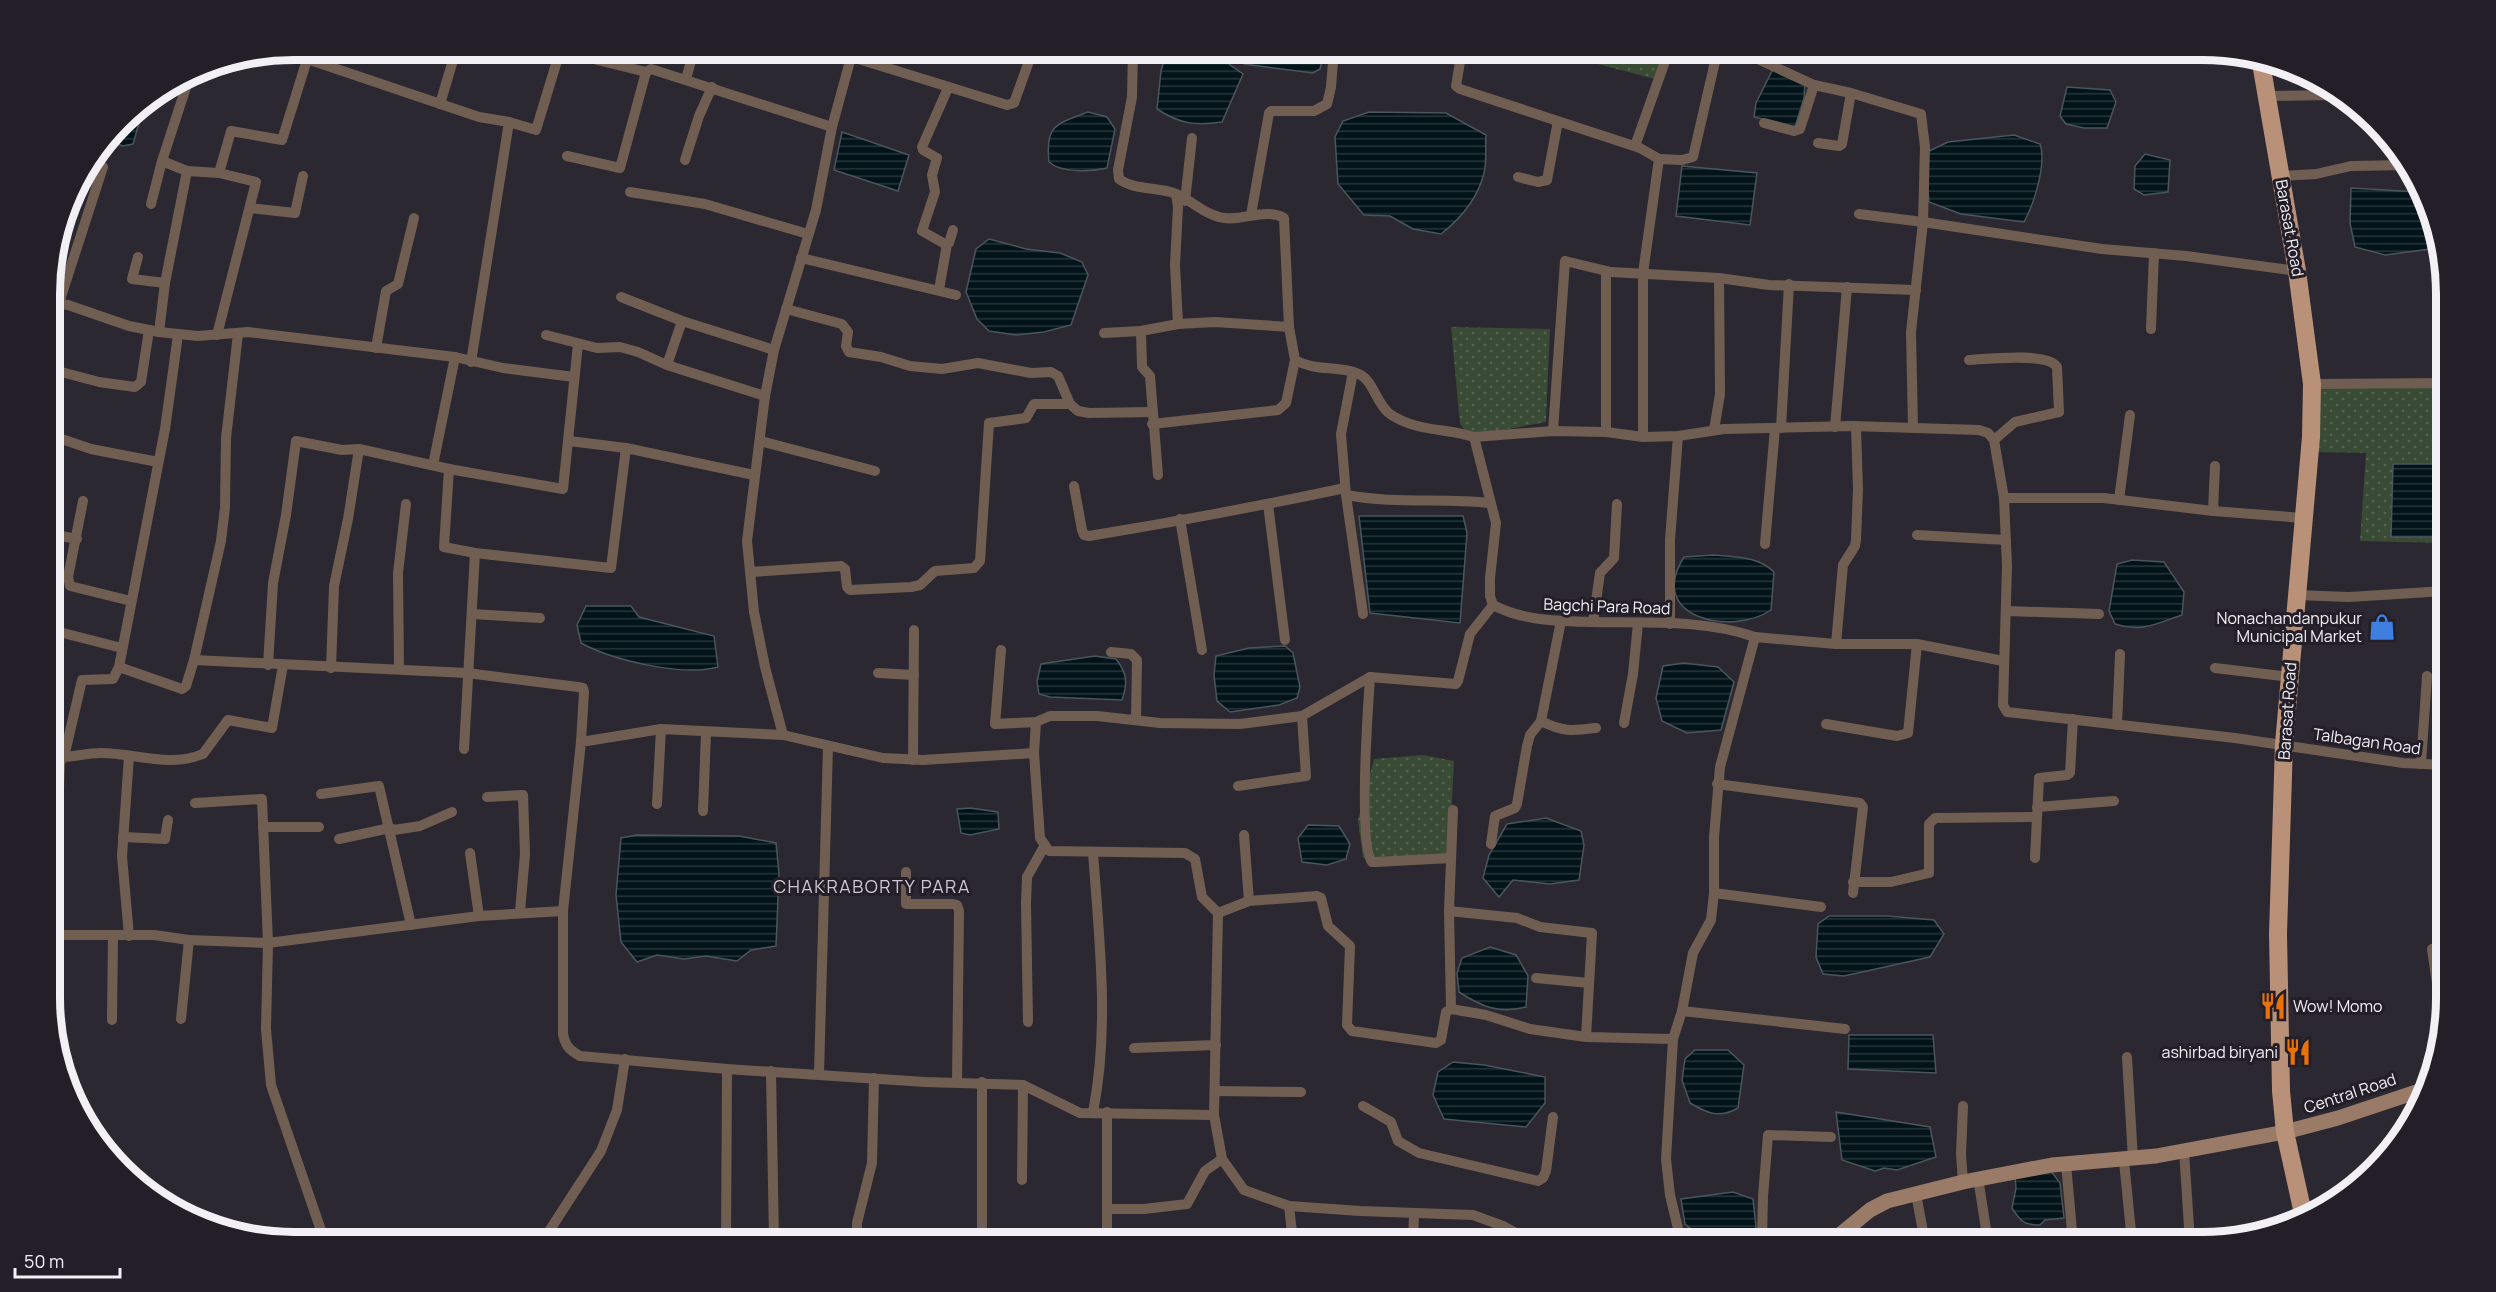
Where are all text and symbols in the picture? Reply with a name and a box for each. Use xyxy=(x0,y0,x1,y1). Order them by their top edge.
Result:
street label: Barasat Road xyxy=(2271,178,2309,278)
street label: Bagchi Para Road xyxy=(1543,593,1671,619)
place label: Nonachandanpukur Municipal Market xyxy=(2216,607,2362,647)
shop icon: Nonachandanpukur Municipal Market xyxy=(2367,612,2397,642)
street label: Barasat Road xyxy=(2273,661,2301,761)
street label: Talbagan Road xyxy=(2312,723,2422,759)
district label: CHAKRABORTY PARA xyxy=(773,874,971,898)
restaurant icon: Wow! Momo xyxy=(2258,991,2288,1021)
place label: Wow! Momo xyxy=(2293,995,2383,1017)
restaurant icon: ashirbad biryani xyxy=(2283,1037,2313,1067)
place label: ashirbad biryani xyxy=(2162,1041,2278,1063)
street label: Central Road xyxy=(2301,1068,2399,1118)
scale bar xyxy=(15,1241,120,1279)
text: 50 m xyxy=(24,1249,64,1273)

